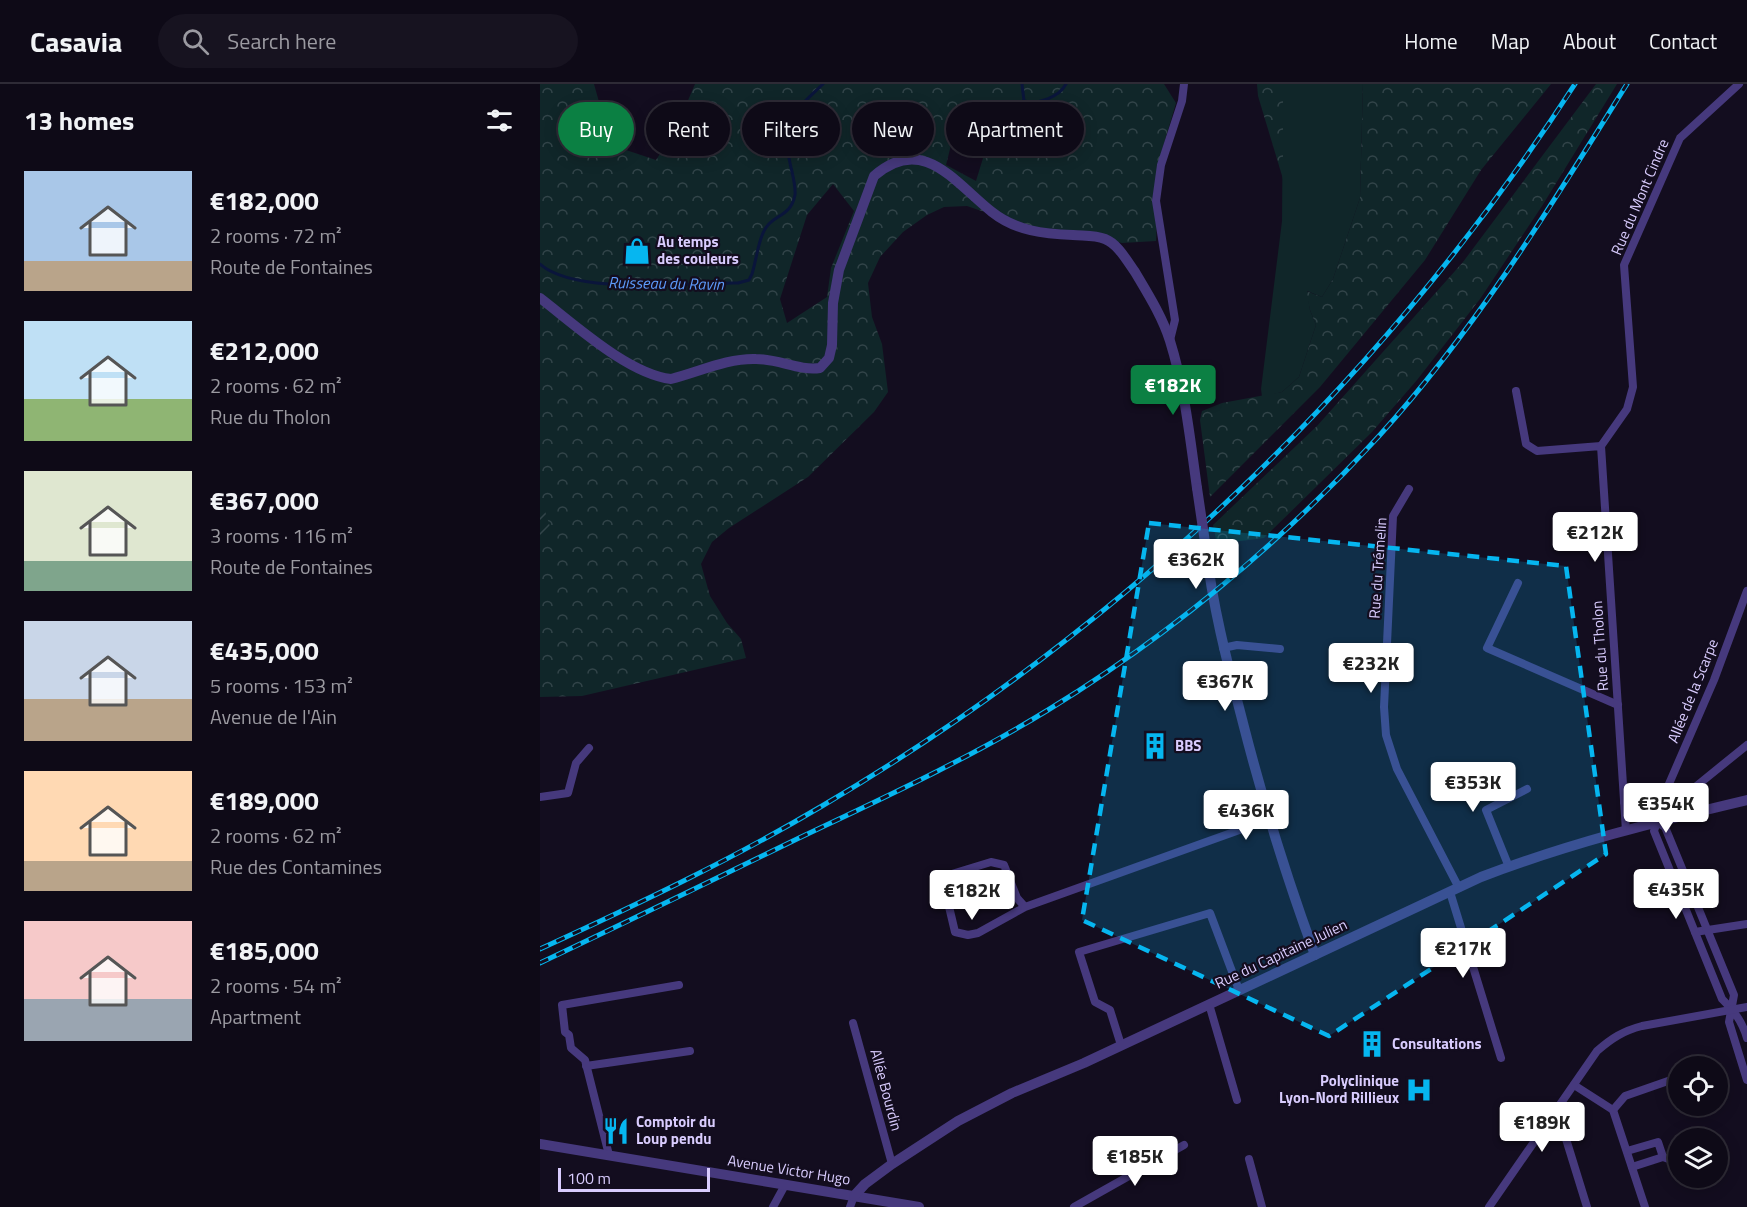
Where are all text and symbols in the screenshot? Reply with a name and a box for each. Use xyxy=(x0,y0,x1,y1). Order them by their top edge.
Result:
search box xyxy=(158,14,578,68)
text: Casavia xyxy=(30,20,122,63)
text: Search here xyxy=(227,24,336,58)
icon: search xyxy=(179,25,212,58)
text: Home xyxy=(1404,25,1458,57)
text: Map xyxy=(1491,25,1530,57)
text: About xyxy=(1563,25,1616,57)
text: Contact xyxy=(1649,25,1717,57)
text: 13 homes xyxy=(24,101,134,140)
chip: Buy xyxy=(558,102,634,156)
chip: Rent xyxy=(646,102,730,156)
chip: Filters xyxy=(742,102,840,156)
chip: New xyxy=(852,102,934,156)
chip: Apartment xyxy=(946,102,1084,156)
icon: filters xyxy=(483,104,516,137)
street label: Rue du Mont Cindre xyxy=(1605,135,1674,259)
text: €182,000 xyxy=(210,181,319,220)
icon: home xyxy=(72,195,144,267)
text: 2 rooms · 72 m² xyxy=(210,220,342,251)
place label: Au temps des couleurs xyxy=(657,230,739,270)
shop icon: Au temps des couleurs xyxy=(622,236,652,266)
text: Route de Fontaines xyxy=(210,251,373,282)
water label: Ruisseau du Ravin xyxy=(608,270,725,296)
text: €212,000 xyxy=(210,331,319,370)
icon: home xyxy=(72,345,144,417)
pin: €182K xyxy=(1131,365,1215,416)
text: €182K xyxy=(1145,369,1201,400)
text: 2 rooms · 62 m² xyxy=(210,370,342,401)
text: Rue du Tholon xyxy=(210,401,331,432)
text: €367,000 xyxy=(210,481,319,520)
icon: home xyxy=(72,495,144,567)
pin: €212K xyxy=(1553,512,1637,563)
text: €212K xyxy=(1567,516,1623,547)
street label: Rue du Trémelin xyxy=(1362,517,1393,619)
text: 3 rooms · 116 m² xyxy=(210,520,353,551)
pin: €362K xyxy=(1154,539,1238,590)
text: €362K xyxy=(1168,543,1224,574)
text: Route de Fontaines xyxy=(210,551,373,582)
street label: Rue du Tholon xyxy=(1585,600,1614,692)
text: €435,000 xyxy=(210,631,319,670)
street label: Allée de la Scarpe xyxy=(1661,635,1724,746)
pin: €232K xyxy=(1329,643,1413,694)
icon: home xyxy=(72,645,144,717)
text: €232K xyxy=(1343,647,1399,678)
pin: €367K xyxy=(1183,661,1267,712)
text: €367K xyxy=(1197,665,1253,696)
text: 5 rooms · 153 m² xyxy=(210,670,353,701)
text: Avenue de l'Ain xyxy=(210,701,337,732)
building icon: BBS xyxy=(1140,731,1170,761)
place label: BBS xyxy=(1175,734,1201,757)
pin: €353K xyxy=(1431,762,1515,813)
text: €353K xyxy=(1445,766,1501,797)
text: €189,000 xyxy=(210,781,319,820)
pin: €354K xyxy=(1624,783,1708,834)
text: €354K xyxy=(1638,787,1694,818)
pin: €436K xyxy=(1204,790,1288,841)
text: €436K xyxy=(1218,794,1274,825)
icon: home xyxy=(72,795,144,867)
text: 2 rooms · 62 m² xyxy=(210,820,342,851)
text: Rue des Contamines xyxy=(210,851,382,882)
pin: €435K xyxy=(1634,869,1718,920)
pin: €182K xyxy=(930,870,1014,921)
text: €435K xyxy=(1648,873,1704,904)
text: €182K xyxy=(944,874,1000,905)
street label: Rue du Capitaine Julien xyxy=(1211,913,1351,994)
pin: €217K xyxy=(1421,928,1505,979)
text: €185,000 xyxy=(210,931,319,970)
text: €217K xyxy=(1435,932,1491,963)
icon: home xyxy=(72,945,144,1017)
text: 2 rooms · 54 m² xyxy=(210,970,342,1001)
text: Apartment xyxy=(210,1001,301,1032)
building icon: Consultations xyxy=(1357,1029,1387,1059)
place label: Consultations xyxy=(1392,1032,1482,1055)
street label: Allée Bourdin xyxy=(865,1046,908,1133)
map controls xyxy=(1668,1056,1728,1188)
button: locate xyxy=(1668,1056,1728,1116)
place label: Polyclinique Lyon-Nord Rillieux xyxy=(1279,1069,1399,1109)
hospital icon: Polyclinique Lyon-Nord Rillieux xyxy=(1404,1075,1434,1105)
pin: €189K xyxy=(1500,1102,1584,1153)
text: €189K xyxy=(1514,1106,1570,1137)
place label: Comptoir du Loup pendu xyxy=(636,1110,715,1150)
restaurant icon: Comptoir du Loup pendu xyxy=(601,1116,631,1146)
button: layers xyxy=(1668,1128,1728,1188)
pin: €185K xyxy=(1093,1136,1177,1187)
text: €185K xyxy=(1107,1140,1163,1171)
street label: Avenue Victor Hugo xyxy=(726,1148,852,1191)
scale bar xyxy=(558,1165,710,1192)
text: 100 m xyxy=(567,1166,611,1190)

